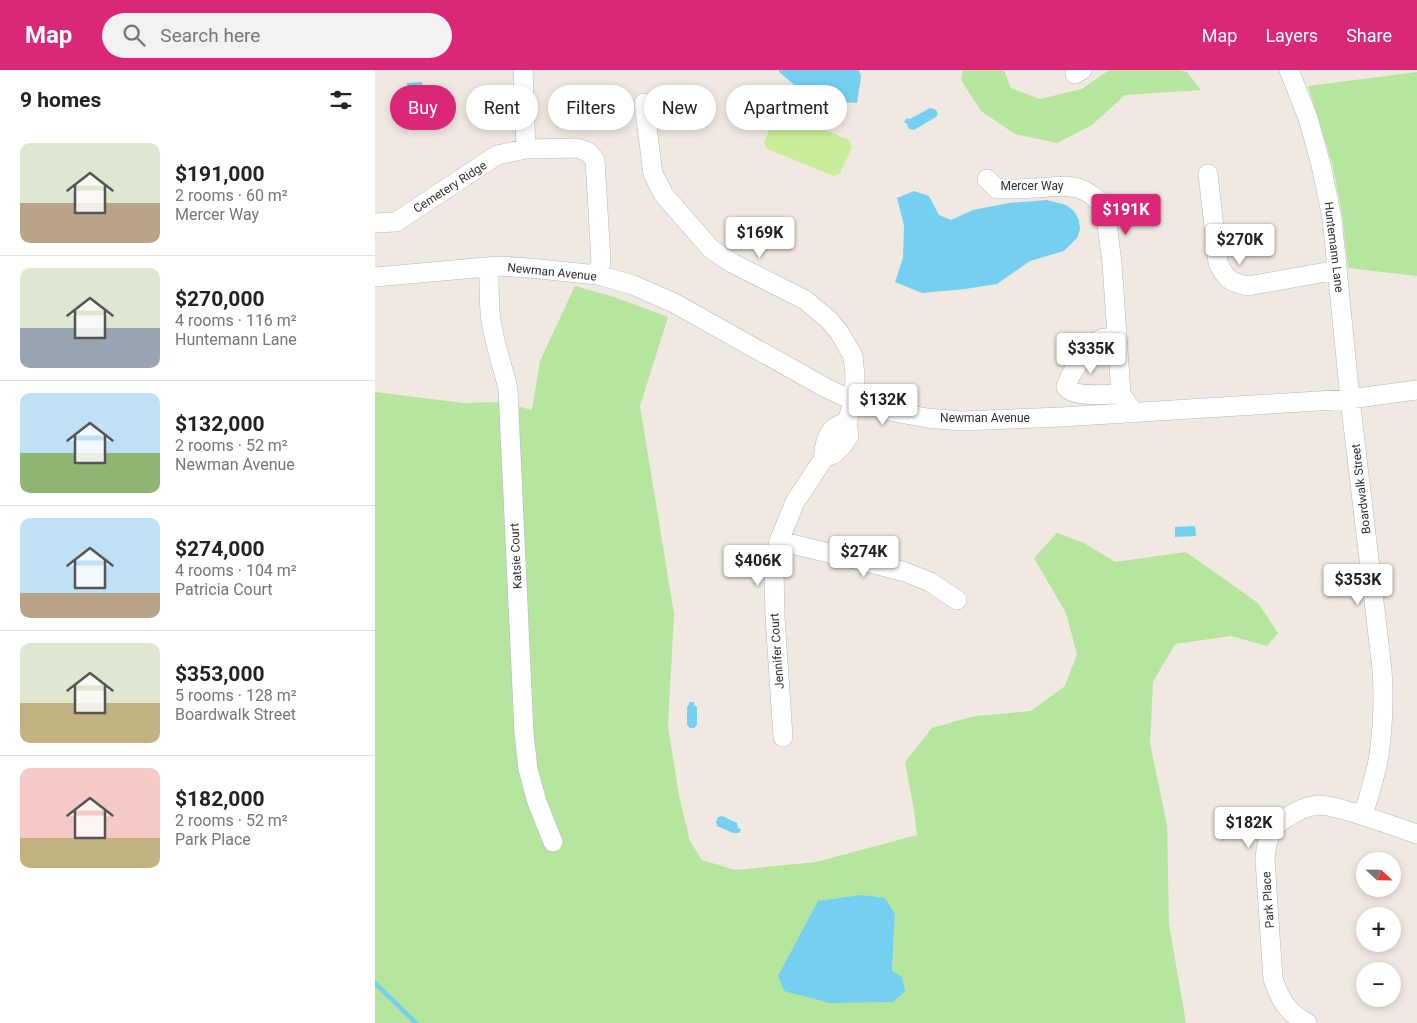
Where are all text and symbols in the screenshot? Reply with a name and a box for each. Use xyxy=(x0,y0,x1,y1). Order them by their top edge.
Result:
search box xyxy=(102,13,452,58)
text: Map xyxy=(25,21,72,49)
icon: search xyxy=(120,21,148,49)
text: Search here xyxy=(160,24,260,47)
text: Map xyxy=(1202,25,1237,46)
text: Layers xyxy=(1265,25,1318,46)
text: Share xyxy=(1346,25,1392,46)
chip: Buy xyxy=(390,85,456,130)
chip: Rent xyxy=(466,85,538,130)
chip: Filters xyxy=(548,85,634,130)
chip: New xyxy=(644,85,716,130)
chip: Apartment xyxy=(726,85,847,130)
icon: filters xyxy=(327,86,355,114)
text: 9 homes xyxy=(20,88,101,112)
street label: Cemetery Ridge xyxy=(411,158,489,216)
text: $191,000 xyxy=(175,162,265,186)
icon: home xyxy=(60,163,120,223)
street label: Mercer Way xyxy=(1000,179,1064,193)
text: 2 rooms · 60 m² xyxy=(175,186,288,205)
pin: $191K xyxy=(1091,194,1161,236)
text: $191K xyxy=(1103,200,1149,219)
street label: Huntemann Lane xyxy=(1321,201,1347,293)
text: Mercer Way xyxy=(175,205,259,224)
pin: $169K xyxy=(725,216,795,259)
text: $169K xyxy=(737,223,783,242)
pin: $270K xyxy=(1205,224,1275,266)
text: $270K xyxy=(1217,230,1263,249)
street label: Newman Avenue xyxy=(507,260,597,284)
text: $270,000 xyxy=(175,287,265,311)
icon: home xyxy=(60,288,120,348)
text: 4 rooms · 116 m² xyxy=(175,311,297,330)
text: Huntemann Lane xyxy=(175,330,297,349)
pin: $335K xyxy=(1056,332,1126,375)
text: $335K xyxy=(1068,339,1114,358)
pin: $132K xyxy=(848,384,918,426)
text: $132K xyxy=(860,390,906,409)
street label: Newman Avenue xyxy=(940,411,1030,425)
text: $132,000 xyxy=(175,412,265,436)
icon: home xyxy=(60,413,120,473)
text: 2 rooms · 52 m² xyxy=(175,436,288,455)
street label: Boardwalk Street xyxy=(1349,443,1373,535)
text: Newman Avenue xyxy=(175,455,295,474)
street label: Katsie Court xyxy=(507,523,525,589)
pin: $274K xyxy=(829,536,899,578)
text: $274,000 xyxy=(175,537,265,561)
icon: home xyxy=(60,538,120,598)
text: $274K xyxy=(841,542,887,561)
pin: $406K xyxy=(723,544,793,587)
text: $406K xyxy=(735,551,781,570)
text: 4 rooms · 104 m² xyxy=(175,561,297,580)
pin: $353K xyxy=(1323,564,1393,606)
text: $353K xyxy=(1335,570,1381,589)
text: Patricia Court xyxy=(175,580,273,599)
street label: Jennifer Court xyxy=(767,612,787,689)
text: $353,000 xyxy=(175,662,265,686)
icon: home xyxy=(60,663,120,723)
text: 5 rooms · 128 m² xyxy=(175,686,297,705)
text: Boardwalk Street xyxy=(175,705,296,724)
text: $182,000 xyxy=(175,787,265,811)
icon: home xyxy=(60,788,120,848)
pin: $182K xyxy=(1214,806,1284,849)
text: 2 rooms · 52 m² xyxy=(175,811,288,830)
text: $182K xyxy=(1226,813,1272,832)
text: Park Place xyxy=(175,830,251,849)
north arrow xyxy=(1356,852,1401,898)
map controls xyxy=(1356,852,1401,1007)
street label: Park Place xyxy=(1259,871,1277,929)
button: + xyxy=(1356,907,1401,952)
button: − xyxy=(1356,962,1401,1007)

